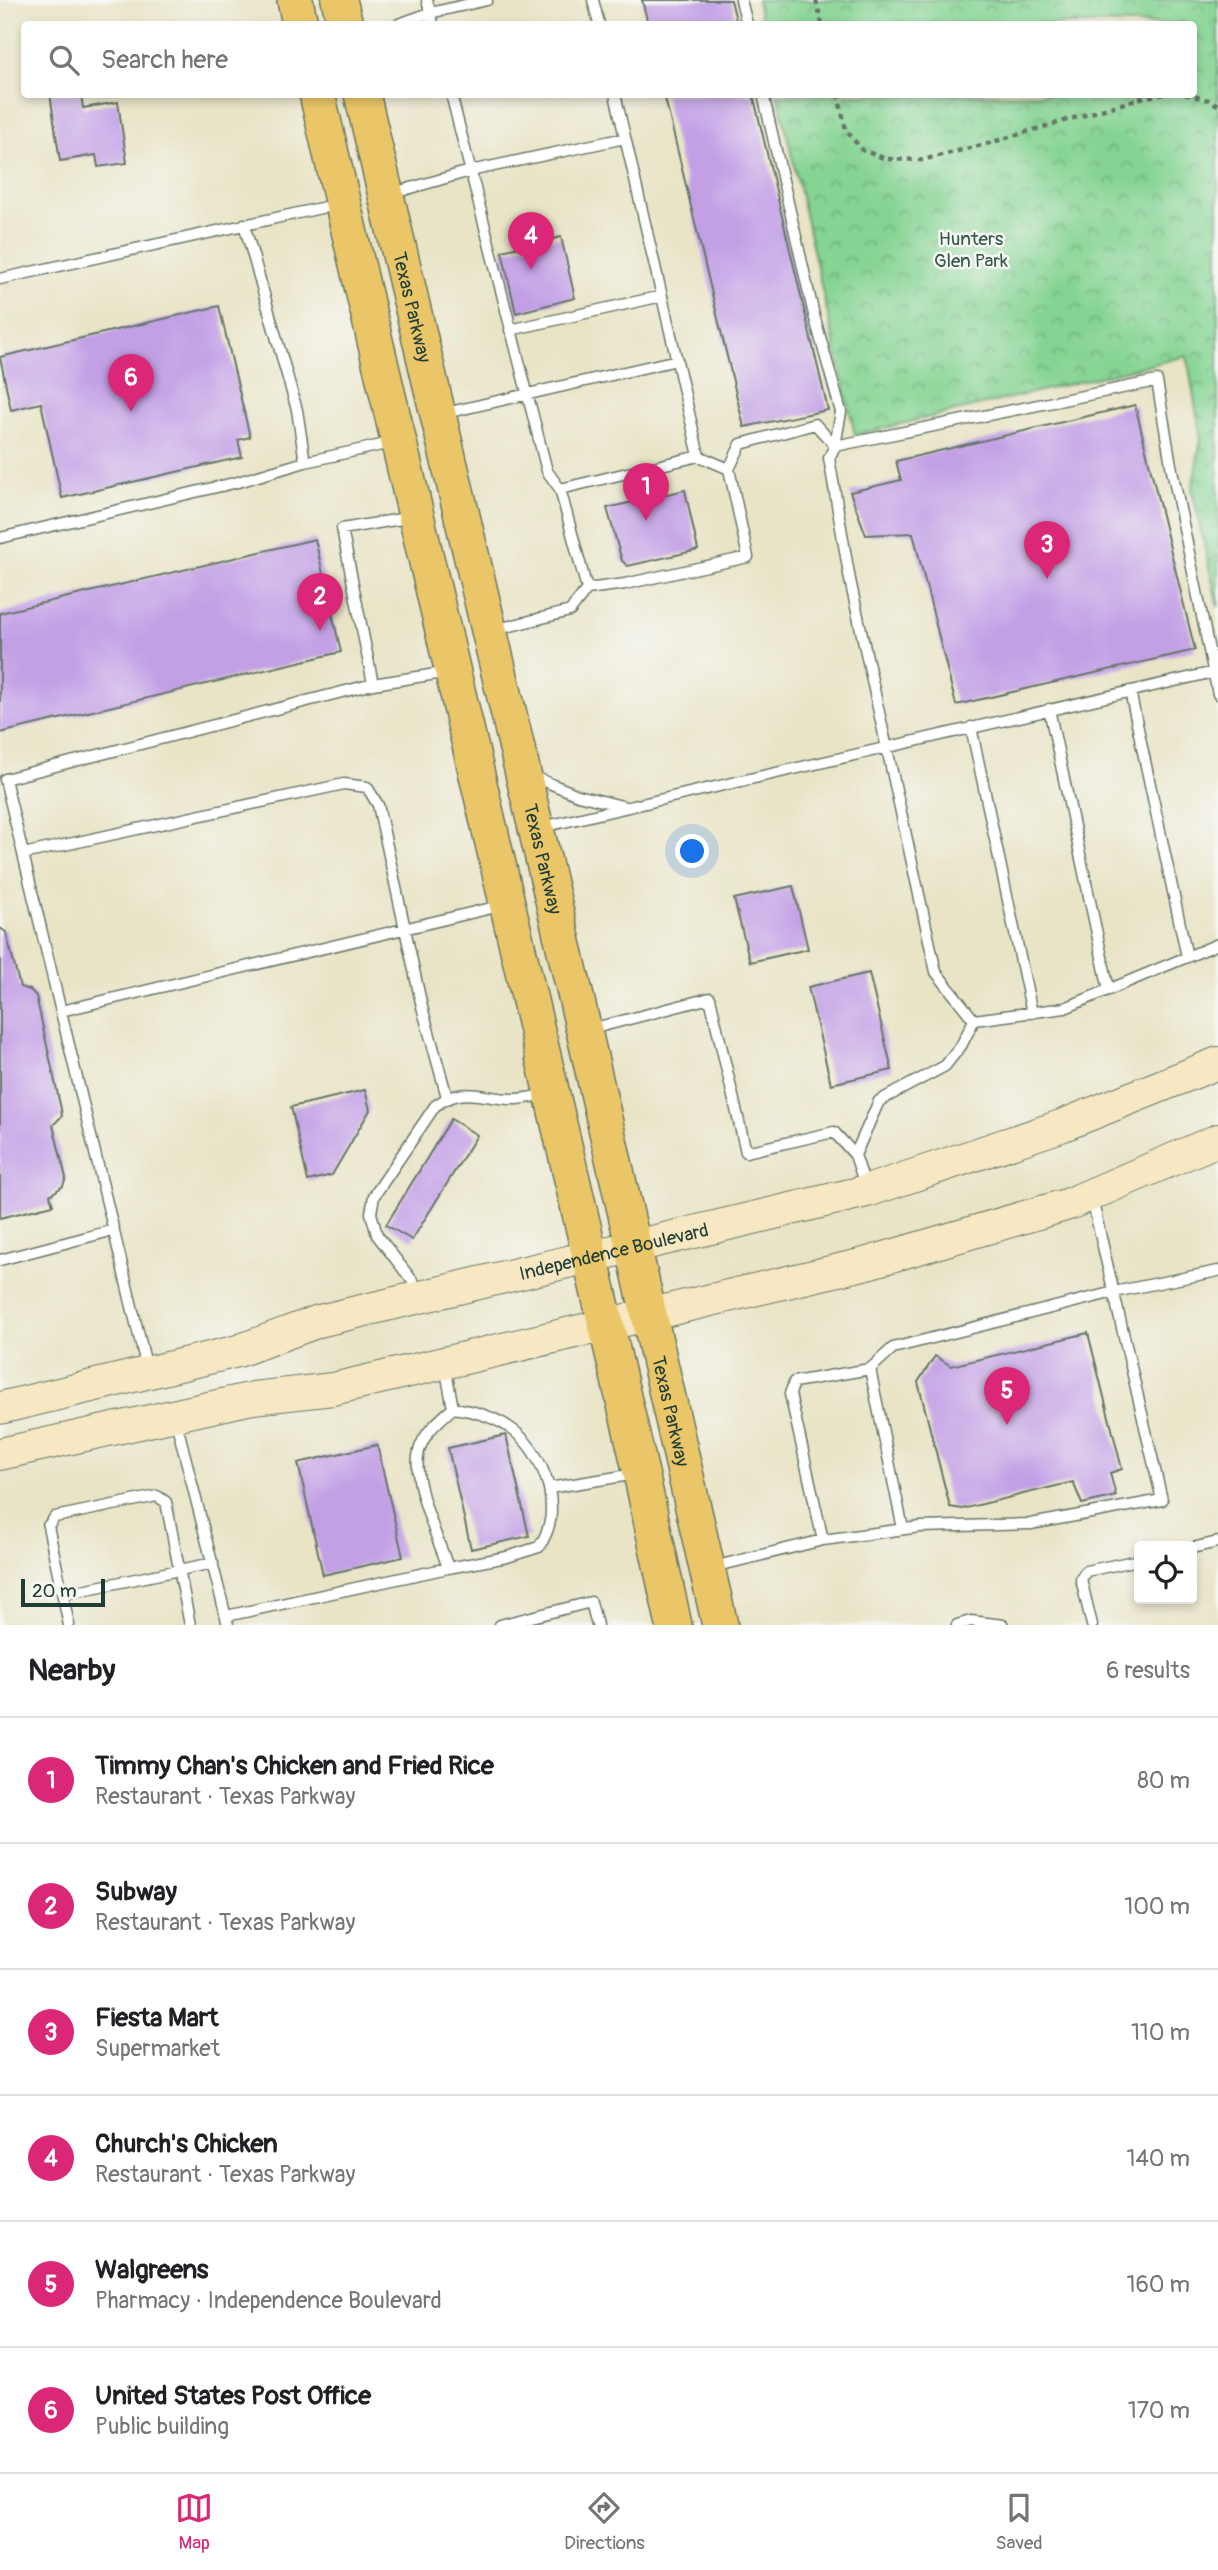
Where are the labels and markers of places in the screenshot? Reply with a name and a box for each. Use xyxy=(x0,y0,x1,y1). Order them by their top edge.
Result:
pin: 4 xyxy=(508,212,554,270)
pin: 6 xyxy=(108,354,154,412)
pin: 1 xyxy=(623,463,669,521)
pin: 3 xyxy=(1024,521,1070,579)
pin: 2 xyxy=(297,573,343,631)
pin: 5 xyxy=(984,1367,1030,1425)

